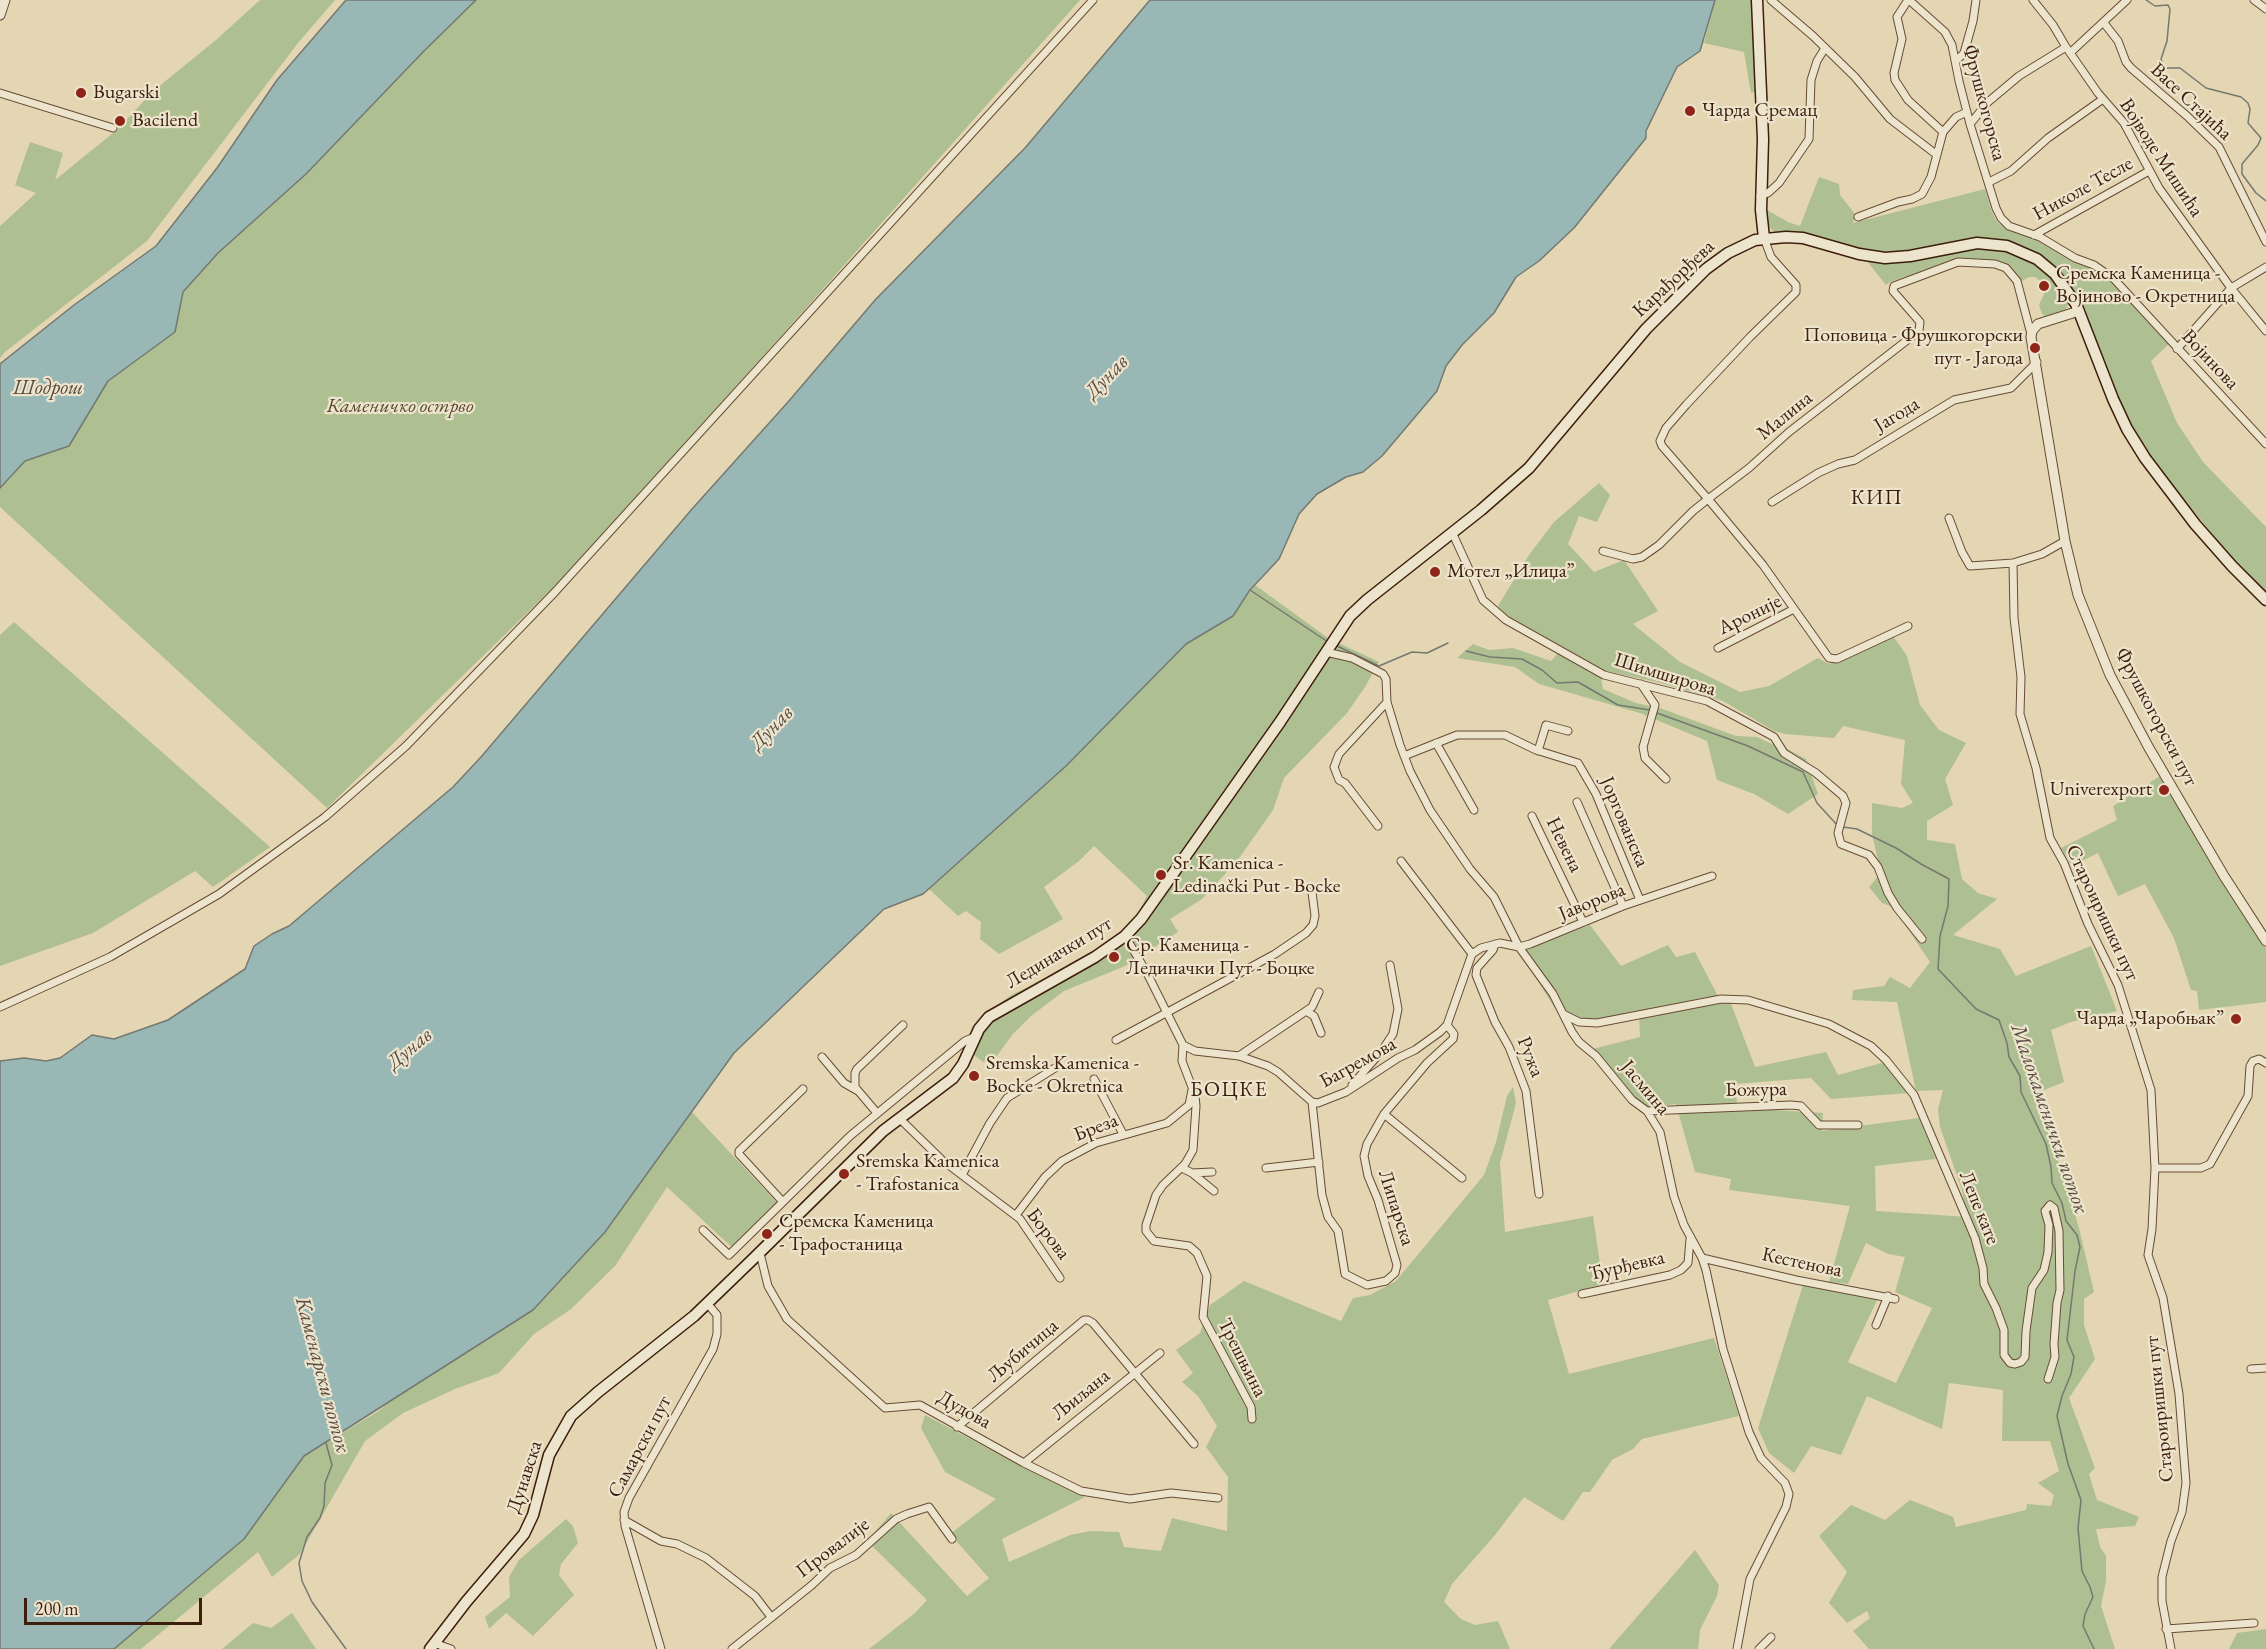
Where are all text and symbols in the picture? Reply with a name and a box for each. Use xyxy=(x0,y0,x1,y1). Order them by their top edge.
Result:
street label: Фрушкогорска xyxy=(1957,42,2011,164)
street label: Васе Стајића xyxy=(2145,58,2237,146)
place label: Bugarski xyxy=(93,81,159,105)
marker: Bugarski xyxy=(74,86,88,100)
street label: Војводе Мишића xyxy=(2114,94,2208,222)
place label: Чарда Сремац xyxy=(1702,99,1818,123)
marker: Чарда Сремац xyxy=(1683,104,1697,118)
place label: Bacilend xyxy=(132,109,198,133)
marker: Bacilend xyxy=(113,114,127,128)
street label: Николе Тесле xyxy=(2029,152,2137,226)
street label: Карађорђева xyxy=(1628,235,1720,323)
place label: Сремска Каменица - Војиново - Окретница xyxy=(2056,262,2235,309)
marker: Сремска Каменица - Војиново - Окретница xyxy=(2037,279,2051,293)
place label: Поповица - Фрушкогорски пут - Јагода xyxy=(1804,324,2023,371)
street label: Војинова xyxy=(2176,325,2244,395)
marker: Поповица - Фрушкогорски пут - Јагода xyxy=(2028,341,2042,355)
water label: Дунав xyxy=(1080,350,1134,404)
water label: Шодрош xyxy=(13,375,83,401)
street label: Малина xyxy=(1753,386,1817,446)
street label: Јагода xyxy=(1870,392,1924,438)
park label: Каменичко острво xyxy=(326,395,474,419)
district label: КИП xyxy=(1851,485,1903,511)
place label: Мотел „Илиџа” xyxy=(1447,560,1575,584)
marker: Мотел „Илиџа” xyxy=(1428,565,1442,579)
street label: Ароније xyxy=(1714,589,1786,641)
street label: Фрушкогорски пут xyxy=(2109,644,2203,790)
street label: Шимширова xyxy=(1611,648,1719,702)
water label: Дунав xyxy=(745,701,799,755)
street label: Јоргованска xyxy=(1594,773,1654,871)
place label: Univerexport xyxy=(2050,778,2152,802)
marker: Univerexport xyxy=(2157,783,2171,797)
street label: Невена xyxy=(1540,813,1588,877)
street label: Староиришки пут xyxy=(2060,841,2144,985)
place label: Sr. Kamenica - Ledinački Put - Bocke xyxy=(1173,852,1341,899)
marker: Sr. Kamenica - Ledinački Put - Bocke xyxy=(1154,868,1168,882)
street label: Јаворова xyxy=(1555,878,1629,926)
street label: Лединачки пут xyxy=(1001,912,1117,994)
place label: Ср. Каменица - Лединачки Пут - Боцке xyxy=(1126,934,1315,981)
marker: Ср. Каменица - Лединачки Пут - Боцке xyxy=(1107,950,1121,964)
place label: Чарда „Чаробњак” xyxy=(2076,1007,2224,1031)
marker: Чарда „Чаробњак” xyxy=(2229,1012,2243,1026)
water label: Малокаменички поток xyxy=(2005,1021,2093,1217)
water label: Дунав xyxy=(382,1023,438,1075)
street label: Багремова xyxy=(1316,1032,1400,1094)
street label: Ружа xyxy=(1511,1033,1549,1081)
place label: Sremska Kamenica - Bocke - Okretnica xyxy=(986,1052,1139,1099)
street label: Јасмина xyxy=(1615,1056,1675,1120)
marker: Sremska Kamenica - Bocke - Okretnica xyxy=(967,1069,981,1083)
district label: БОЦКЕ xyxy=(1190,1077,1268,1103)
street label: Божура xyxy=(1725,1077,1787,1103)
street label: Бреза xyxy=(1070,1109,1122,1147)
place label: Sremska Kamenica - Trafostanica xyxy=(856,1150,999,1197)
marker: Sremska Kamenica - Trafostanica xyxy=(837,1167,851,1181)
street label: Липарска xyxy=(1372,1167,1420,1249)
street label: Лепе кате xyxy=(1953,1168,2005,1248)
street label: Борова xyxy=(1021,1203,1075,1265)
place label: Сремска Каменица - Трафостаница xyxy=(779,1210,934,1257)
marker: Сремска Каменица - Трафостаница xyxy=(760,1227,774,1241)
street label: Кестенова xyxy=(1760,1243,1844,1283)
street label: Ђурђевка xyxy=(1587,1246,1667,1286)
water label: Каменарски поток xyxy=(289,1294,355,1456)
street label: Љубичица xyxy=(983,1314,1063,1388)
street label: Трешњина xyxy=(1212,1315,1272,1401)
street label: Староиришки пут xyxy=(2140,1335,2180,1483)
street label: Љиљана xyxy=(1047,1364,1115,1426)
street label: Дудова xyxy=(933,1385,995,1435)
street label: Самарски пут xyxy=(603,1392,677,1502)
street label: Дунавска xyxy=(502,1438,548,1516)
street label: Провалије xyxy=(792,1513,874,1583)
scale bar xyxy=(27,1586,206,1624)
text: 200 m xyxy=(35,1597,79,1620)

